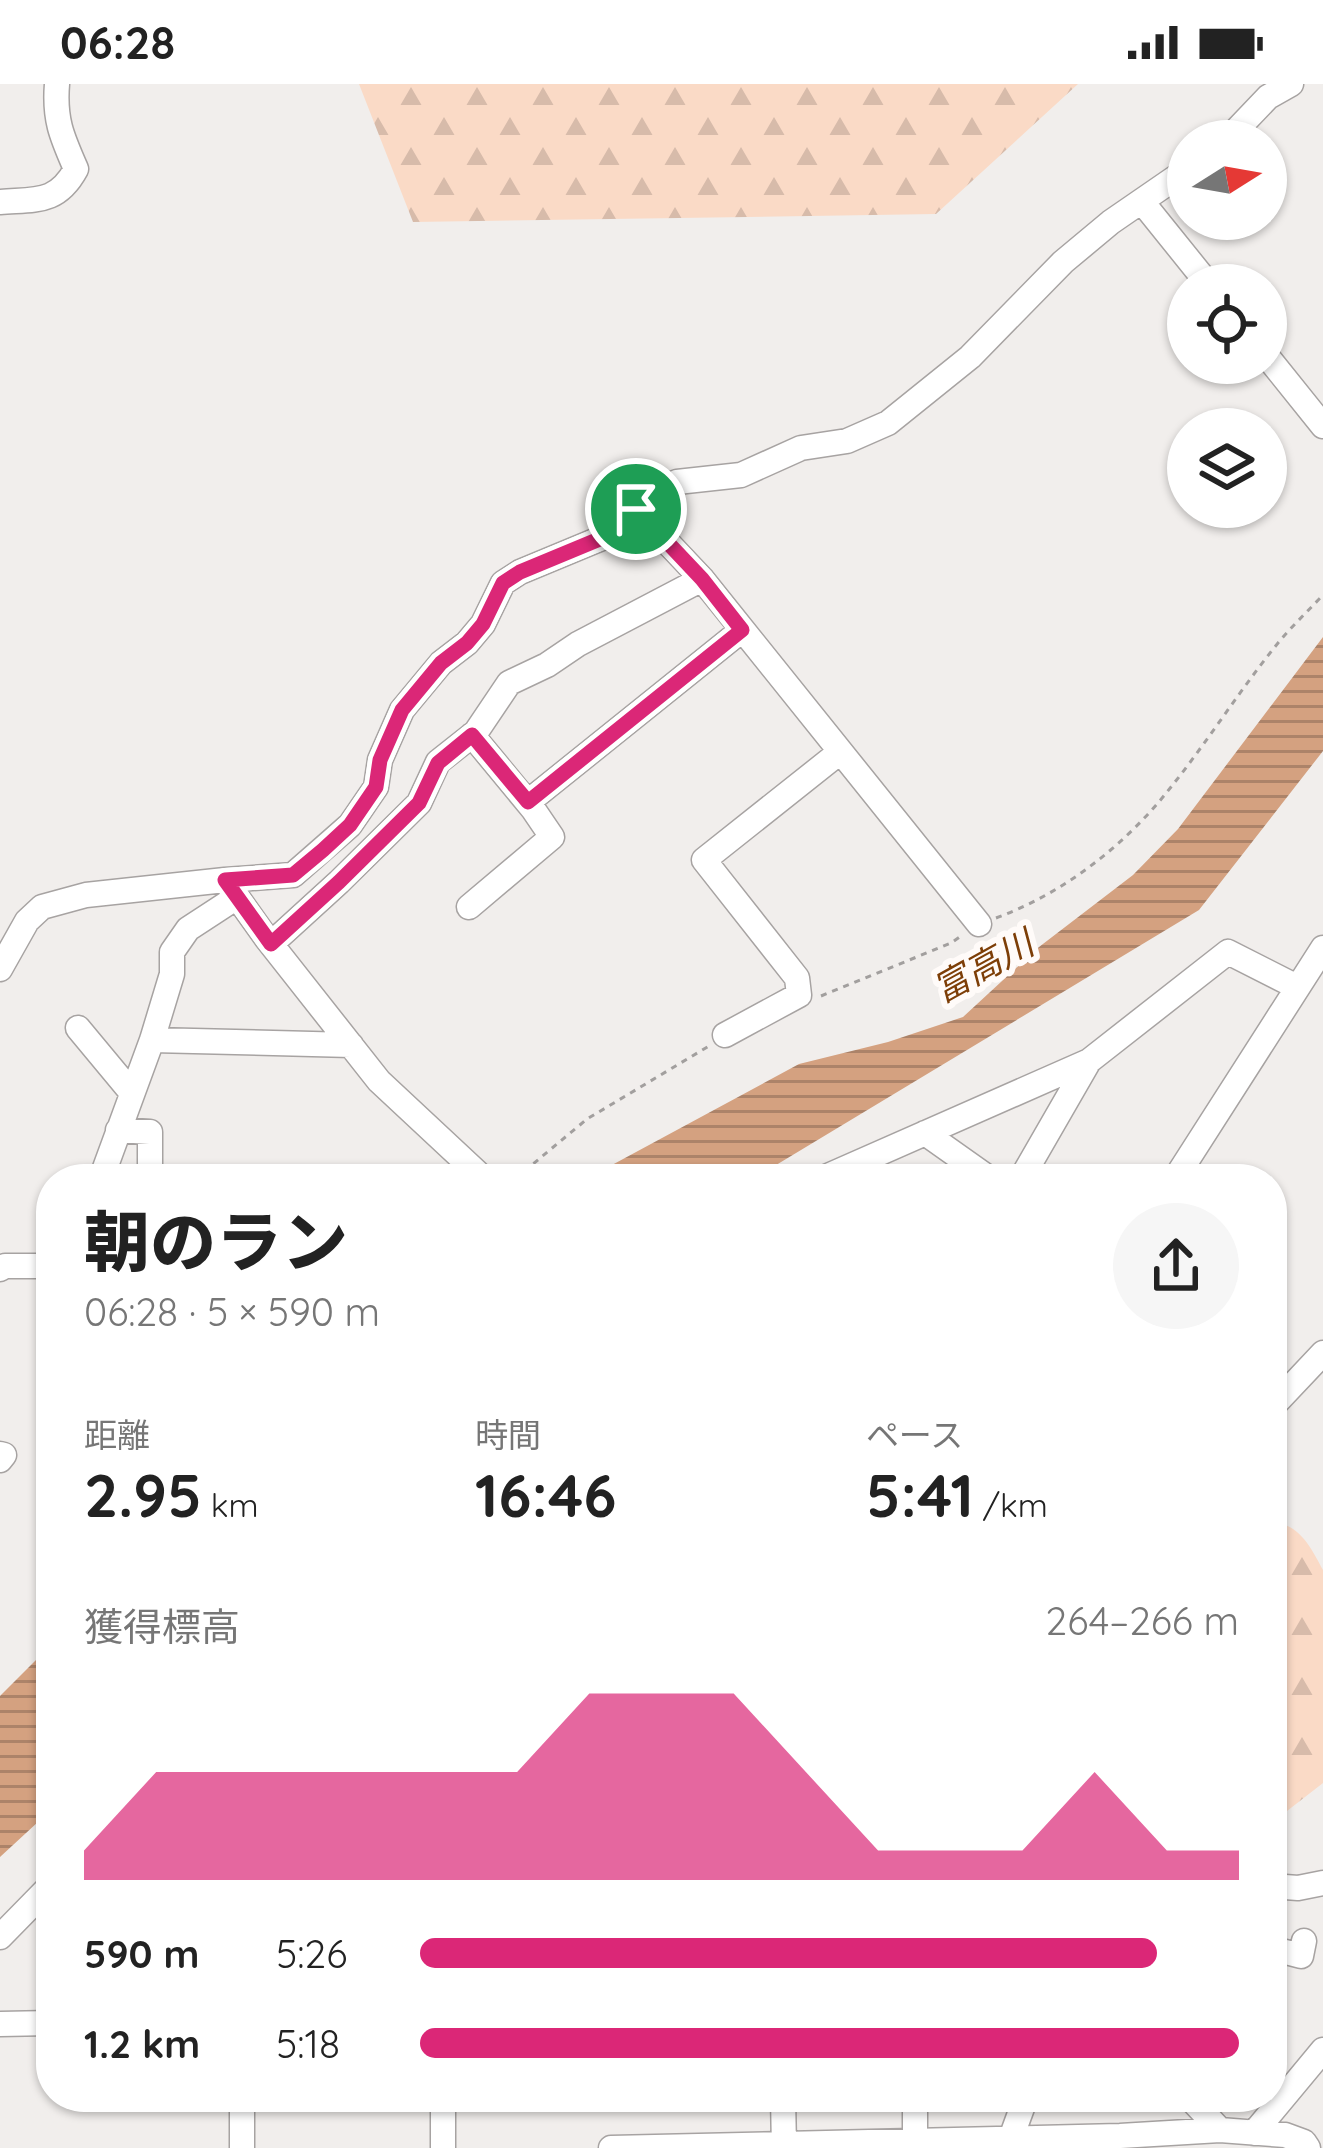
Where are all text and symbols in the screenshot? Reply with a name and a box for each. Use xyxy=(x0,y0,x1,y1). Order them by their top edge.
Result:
text: 06:28 xyxy=(60,14,175,70)
north arrow xyxy=(1167,120,1287,240)
map controls xyxy=(1167,120,1287,528)
button: locate xyxy=(1167,264,1287,384)
button: layers xyxy=(1167,408,1287,528)
pin xyxy=(585,458,687,560)
icon: arrive xyxy=(603,476,669,542)
water label: 富高川 xyxy=(925,918,1044,1011)
text: 朝のラン xyxy=(84,1200,348,1283)
button: share xyxy=(1113,1203,1239,1329)
text: 06:28 · 5 × 590 m xyxy=(84,1287,380,1336)
text: 距離 xyxy=(84,1414,150,1455)
text: 時間 xyxy=(475,1414,541,1455)
text: ペース xyxy=(866,1414,963,1455)
text: 2.95 xyxy=(84,1457,202,1532)
text: 16:46 xyxy=(475,1457,616,1532)
text: 5:41 xyxy=(866,1457,974,1532)
text: km xyxy=(202,1484,259,1525)
text: /km xyxy=(974,1484,1048,1525)
text: 264–266 m xyxy=(1046,1596,1239,1645)
text: 獲得標高 xyxy=(84,1602,240,1651)
text: 590 m xyxy=(84,1929,199,1978)
text: 5:26 xyxy=(276,1929,347,1978)
text: 1.2 km xyxy=(84,2019,200,2068)
text: 5:18 xyxy=(276,2019,340,2068)

